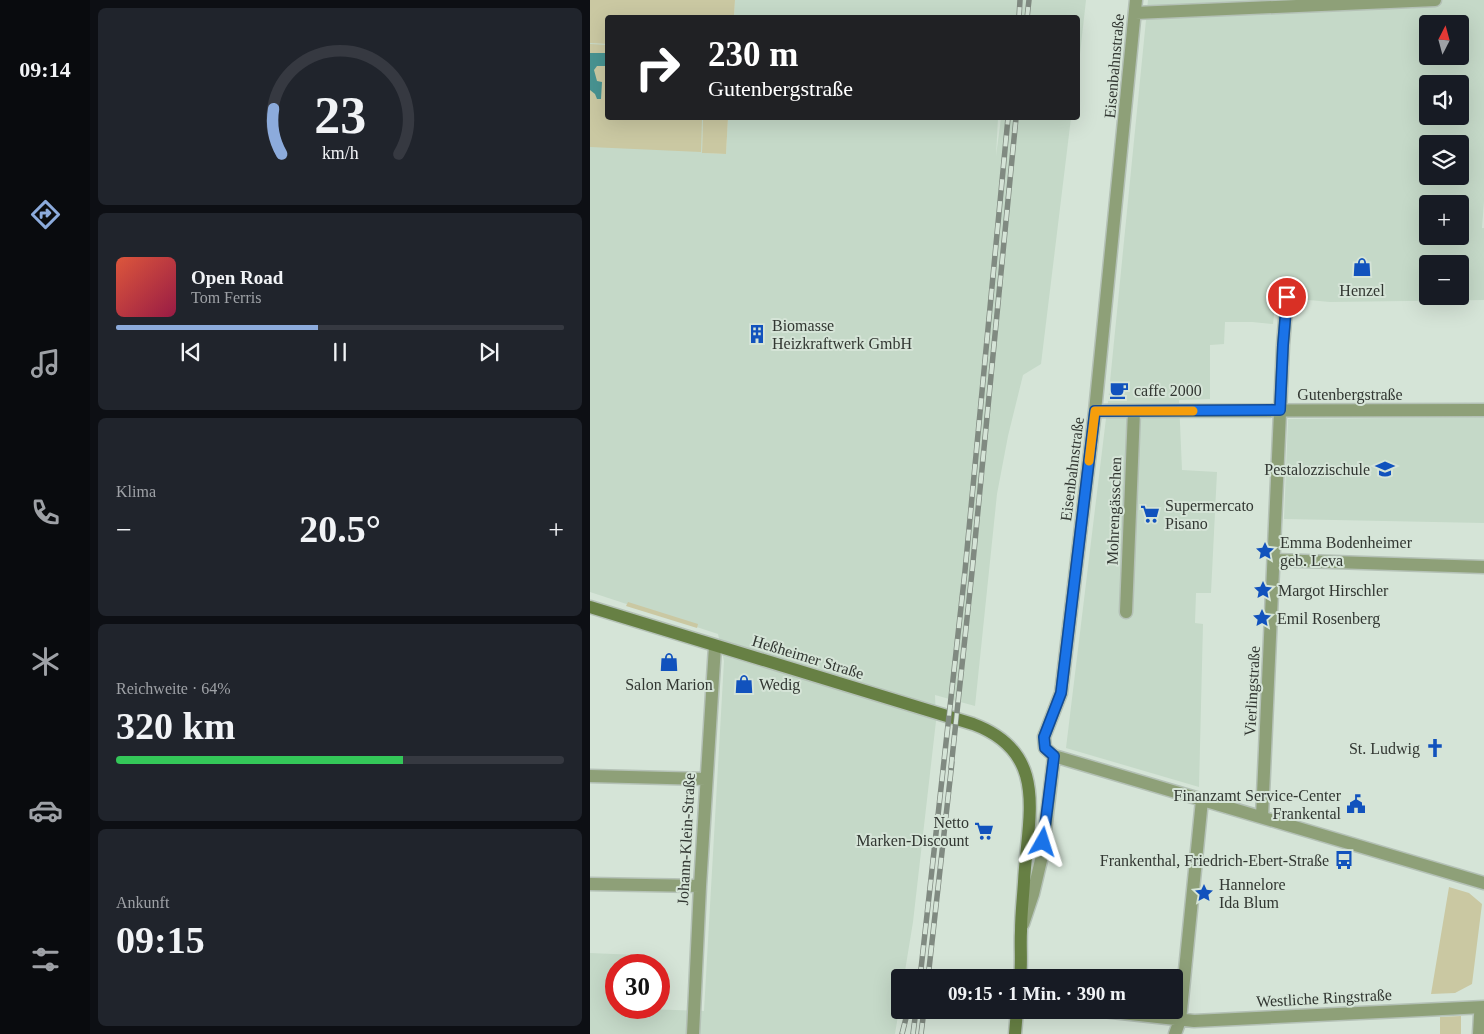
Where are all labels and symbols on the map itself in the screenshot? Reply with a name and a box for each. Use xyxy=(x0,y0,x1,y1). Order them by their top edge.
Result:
street label: Eisenbahnstraße xyxy=(1101,13,1127,119)
north arrow xyxy=(1419,15,1469,65)
shop icon: Henzel xyxy=(1351,256,1373,278)
pin xyxy=(1266,276,1308,318)
place label: Henzel xyxy=(1339,282,1385,299)
place label: Biomasse Heizkraftwerk GmbH xyxy=(772,317,912,352)
building icon: Biomasse Heizkraftwerk GmbH xyxy=(746,323,768,345)
cafe icon: caffe 2000 xyxy=(1108,379,1130,401)
place label: caffe 2000 xyxy=(1134,382,1202,399)
street label: Gutenbergstraße xyxy=(1297,386,1403,404)
street label: Eisenbahnstraße xyxy=(1057,416,1087,522)
street label: Mohrengässchen xyxy=(1104,457,1125,566)
school or university icon: Pestalozzischule xyxy=(1374,458,1396,480)
place label: Pestalozzischule xyxy=(1264,461,1370,478)
place label: Supermercato Pisano xyxy=(1165,497,1254,532)
supermarket icon: Supermercato Pisano xyxy=(1139,503,1161,525)
place label: Emma Bodenheimer geb. Leva xyxy=(1280,534,1413,570)
place icon: Emma Bodenheimer geb. Leva xyxy=(1254,540,1276,562)
place icon: Margot Hirschler xyxy=(1252,579,1274,601)
place label: Margot Hirschler xyxy=(1278,582,1389,600)
place icon: Emil Rosenberg xyxy=(1251,607,1273,629)
place label: Emil Rosenberg xyxy=(1277,610,1380,628)
street label: Heßheimer Straße xyxy=(750,632,866,682)
street label: Vierlingstraße xyxy=(1241,645,1264,737)
shop icon: Salon Marion xyxy=(658,651,680,673)
shop icon: Wedig xyxy=(733,673,755,695)
place label: Salon Marion xyxy=(625,676,713,693)
place label: Wedig xyxy=(759,676,800,694)
church icon: St. Ludwig xyxy=(1424,737,1446,759)
place label: St. Ludwig xyxy=(1349,740,1420,758)
street label: Johann-Klein-Straße xyxy=(674,772,698,906)
place label: Finanzamt Service-Center Frankental xyxy=(1174,787,1342,822)
public building icon: Finanzamt Service-Center Frankental xyxy=(1345,793,1367,815)
place label: Netto Marken-Discount xyxy=(856,814,970,849)
position arrow xyxy=(1016,815,1068,867)
supermarket icon: Netto Marken-Discount xyxy=(973,820,995,842)
bus stop icon: Frankenthal, Friedrich-Ebert-Straße xyxy=(1333,849,1355,871)
place label: Frankenthal, Friedrich-Ebert-Straße xyxy=(1100,852,1329,869)
place label: Hannelore Ida Blum xyxy=(1219,876,1286,911)
place icon: Hannelore Ida Blum xyxy=(1193,882,1215,904)
speed limit sign: 30 xyxy=(605,954,670,1019)
street label: Westliche Ringstraße xyxy=(1256,986,1392,1011)

